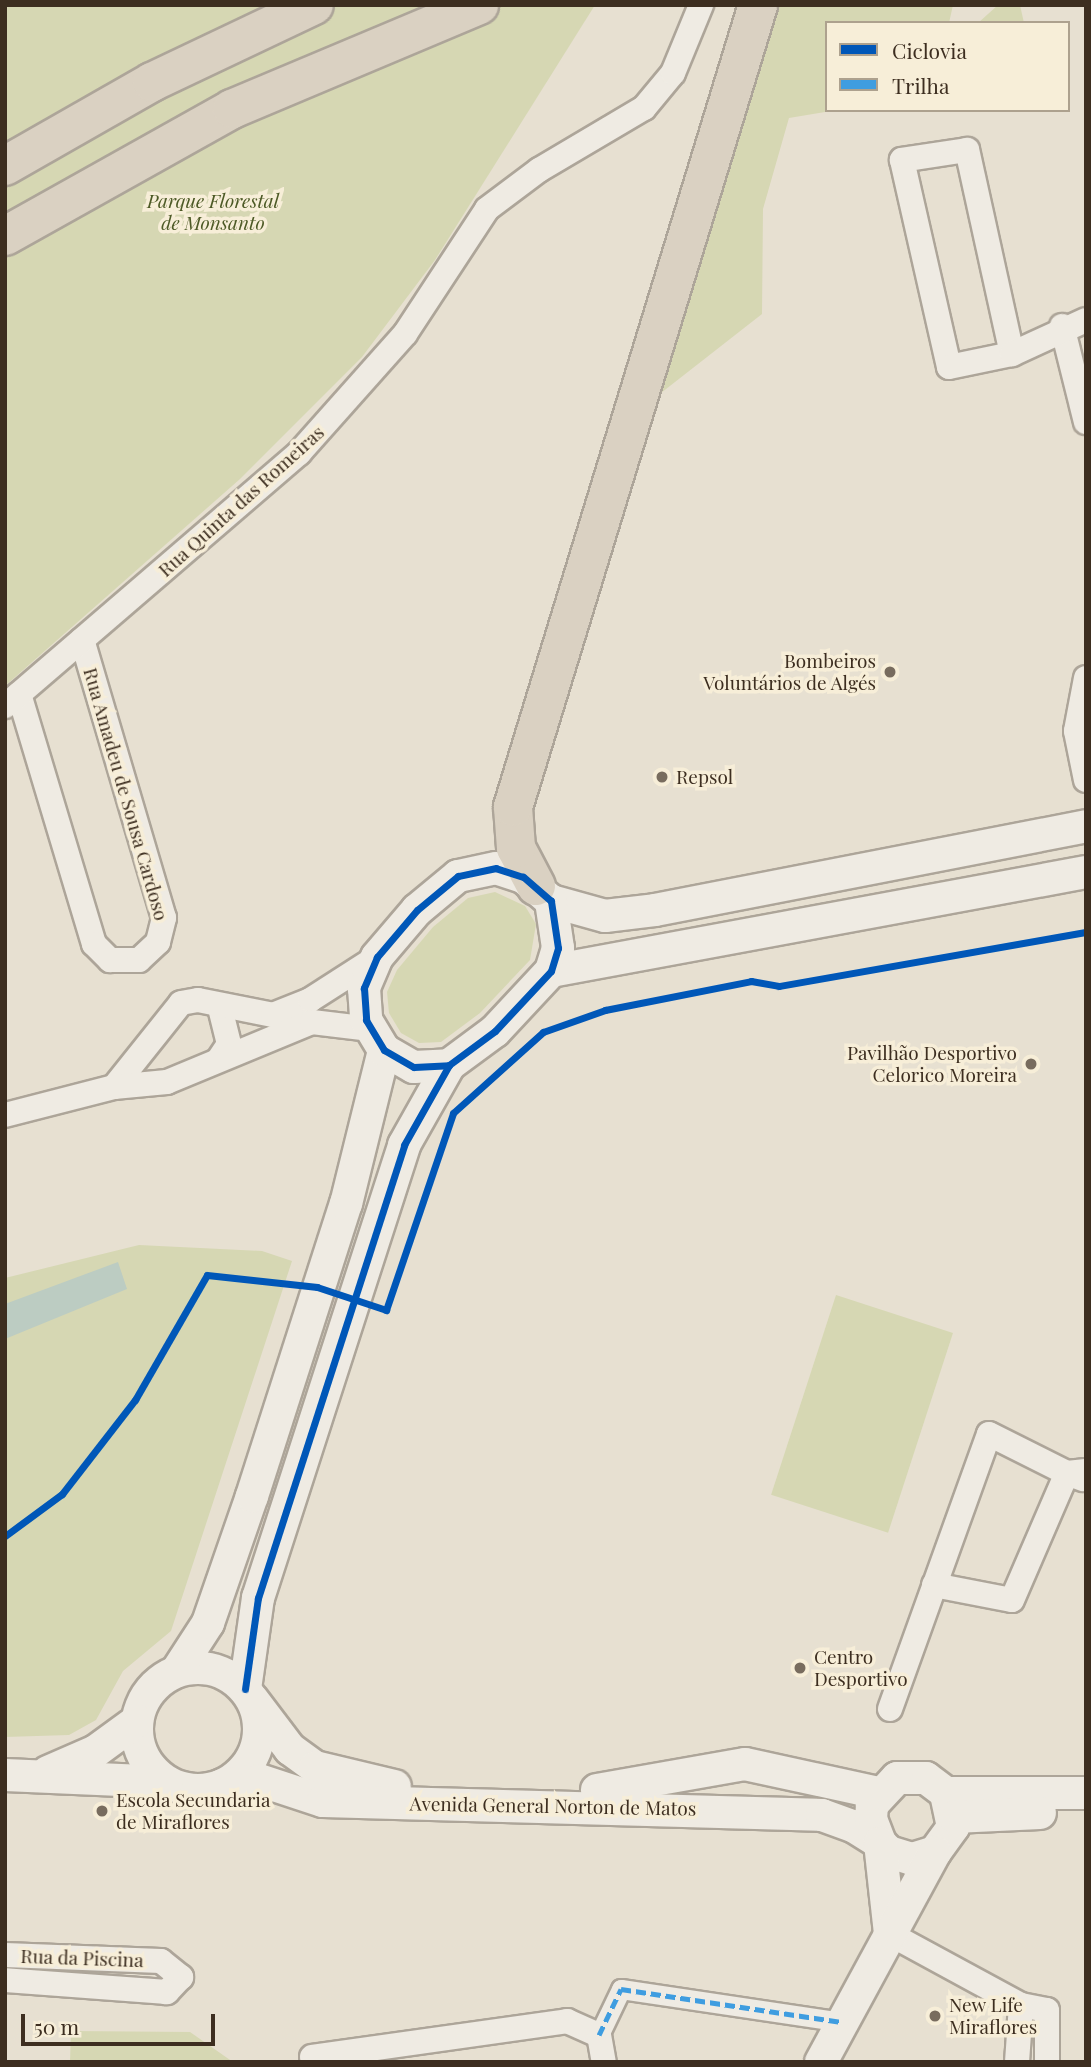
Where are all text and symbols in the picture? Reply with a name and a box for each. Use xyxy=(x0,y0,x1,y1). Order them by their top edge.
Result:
legend xyxy=(825,21,1070,112)
text: Ciclovia xyxy=(892,36,967,64)
text: Trilha xyxy=(892,71,949,99)
park label: Parque Florestal de Monsanto xyxy=(147,190,279,234)
street label: Rua Quinta das Romeiras xyxy=(153,420,329,582)
place label: Bombeiros Voluntários de Algés xyxy=(703,650,876,694)
street label: Rua Amadeu de Sousa Cardoso xyxy=(79,664,173,924)
marker: Bombeiros Voluntários de Algés xyxy=(882,664,898,680)
place label: Repsol xyxy=(676,766,733,788)
marker: Repsol xyxy=(654,769,670,785)
place label: Pavilhão Desportivo Celorico Moreira xyxy=(847,1042,1017,1086)
marker: Pavilhão Desportivo Celorico Moreira xyxy=(1023,1056,1039,1072)
place label: Centro Desportivo xyxy=(814,1646,908,1690)
marker: Centro Desportivo xyxy=(792,1660,808,1676)
place label: Escola Secundaria de Miraflores xyxy=(116,1789,271,1833)
street label: Avenida General Norton de Matos xyxy=(409,1792,697,1820)
marker: Escola Secundaria de Miraflores xyxy=(94,1803,110,1819)
street label: Rua da Piscina xyxy=(20,1944,144,1972)
place label: New Life Miraflores xyxy=(949,1994,1037,2038)
scale bar xyxy=(24,2000,219,2044)
marker: New Life Miraflores xyxy=(927,2008,943,2024)
text: 50 m xyxy=(34,2012,79,2040)

